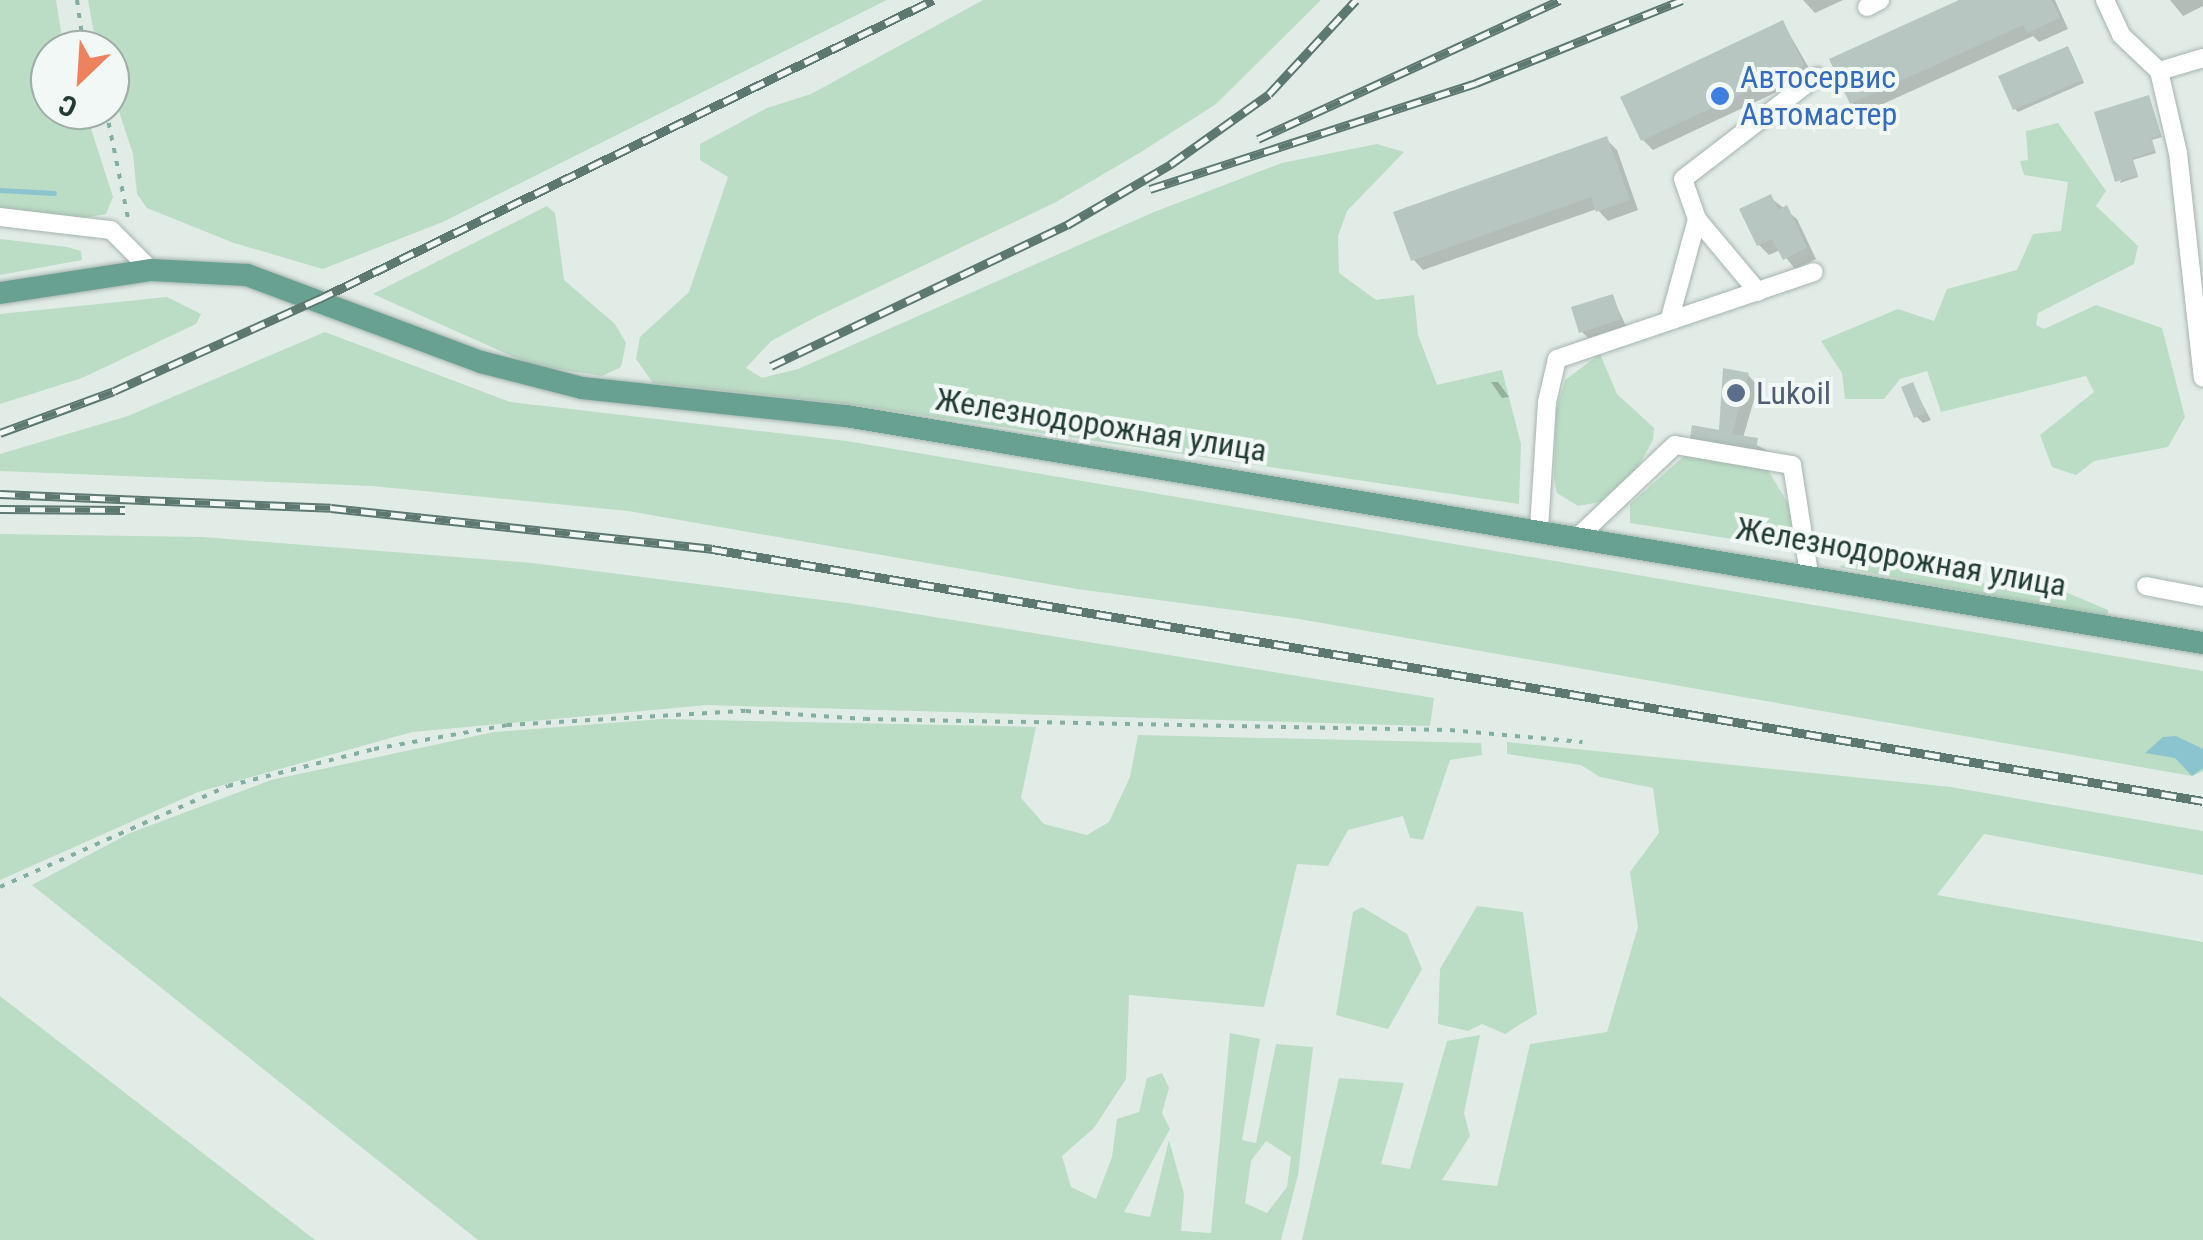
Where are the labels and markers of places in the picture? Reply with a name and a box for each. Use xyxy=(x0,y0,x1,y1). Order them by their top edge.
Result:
place label: Автосервис Автомастер xyxy=(1740,59,1897,134)
marker: Автосервис Автомастер xyxy=(1709,85,1731,107)
place label: Lukoil xyxy=(1756,374,1831,412)
marker: Lukoil xyxy=(1725,382,1747,404)

